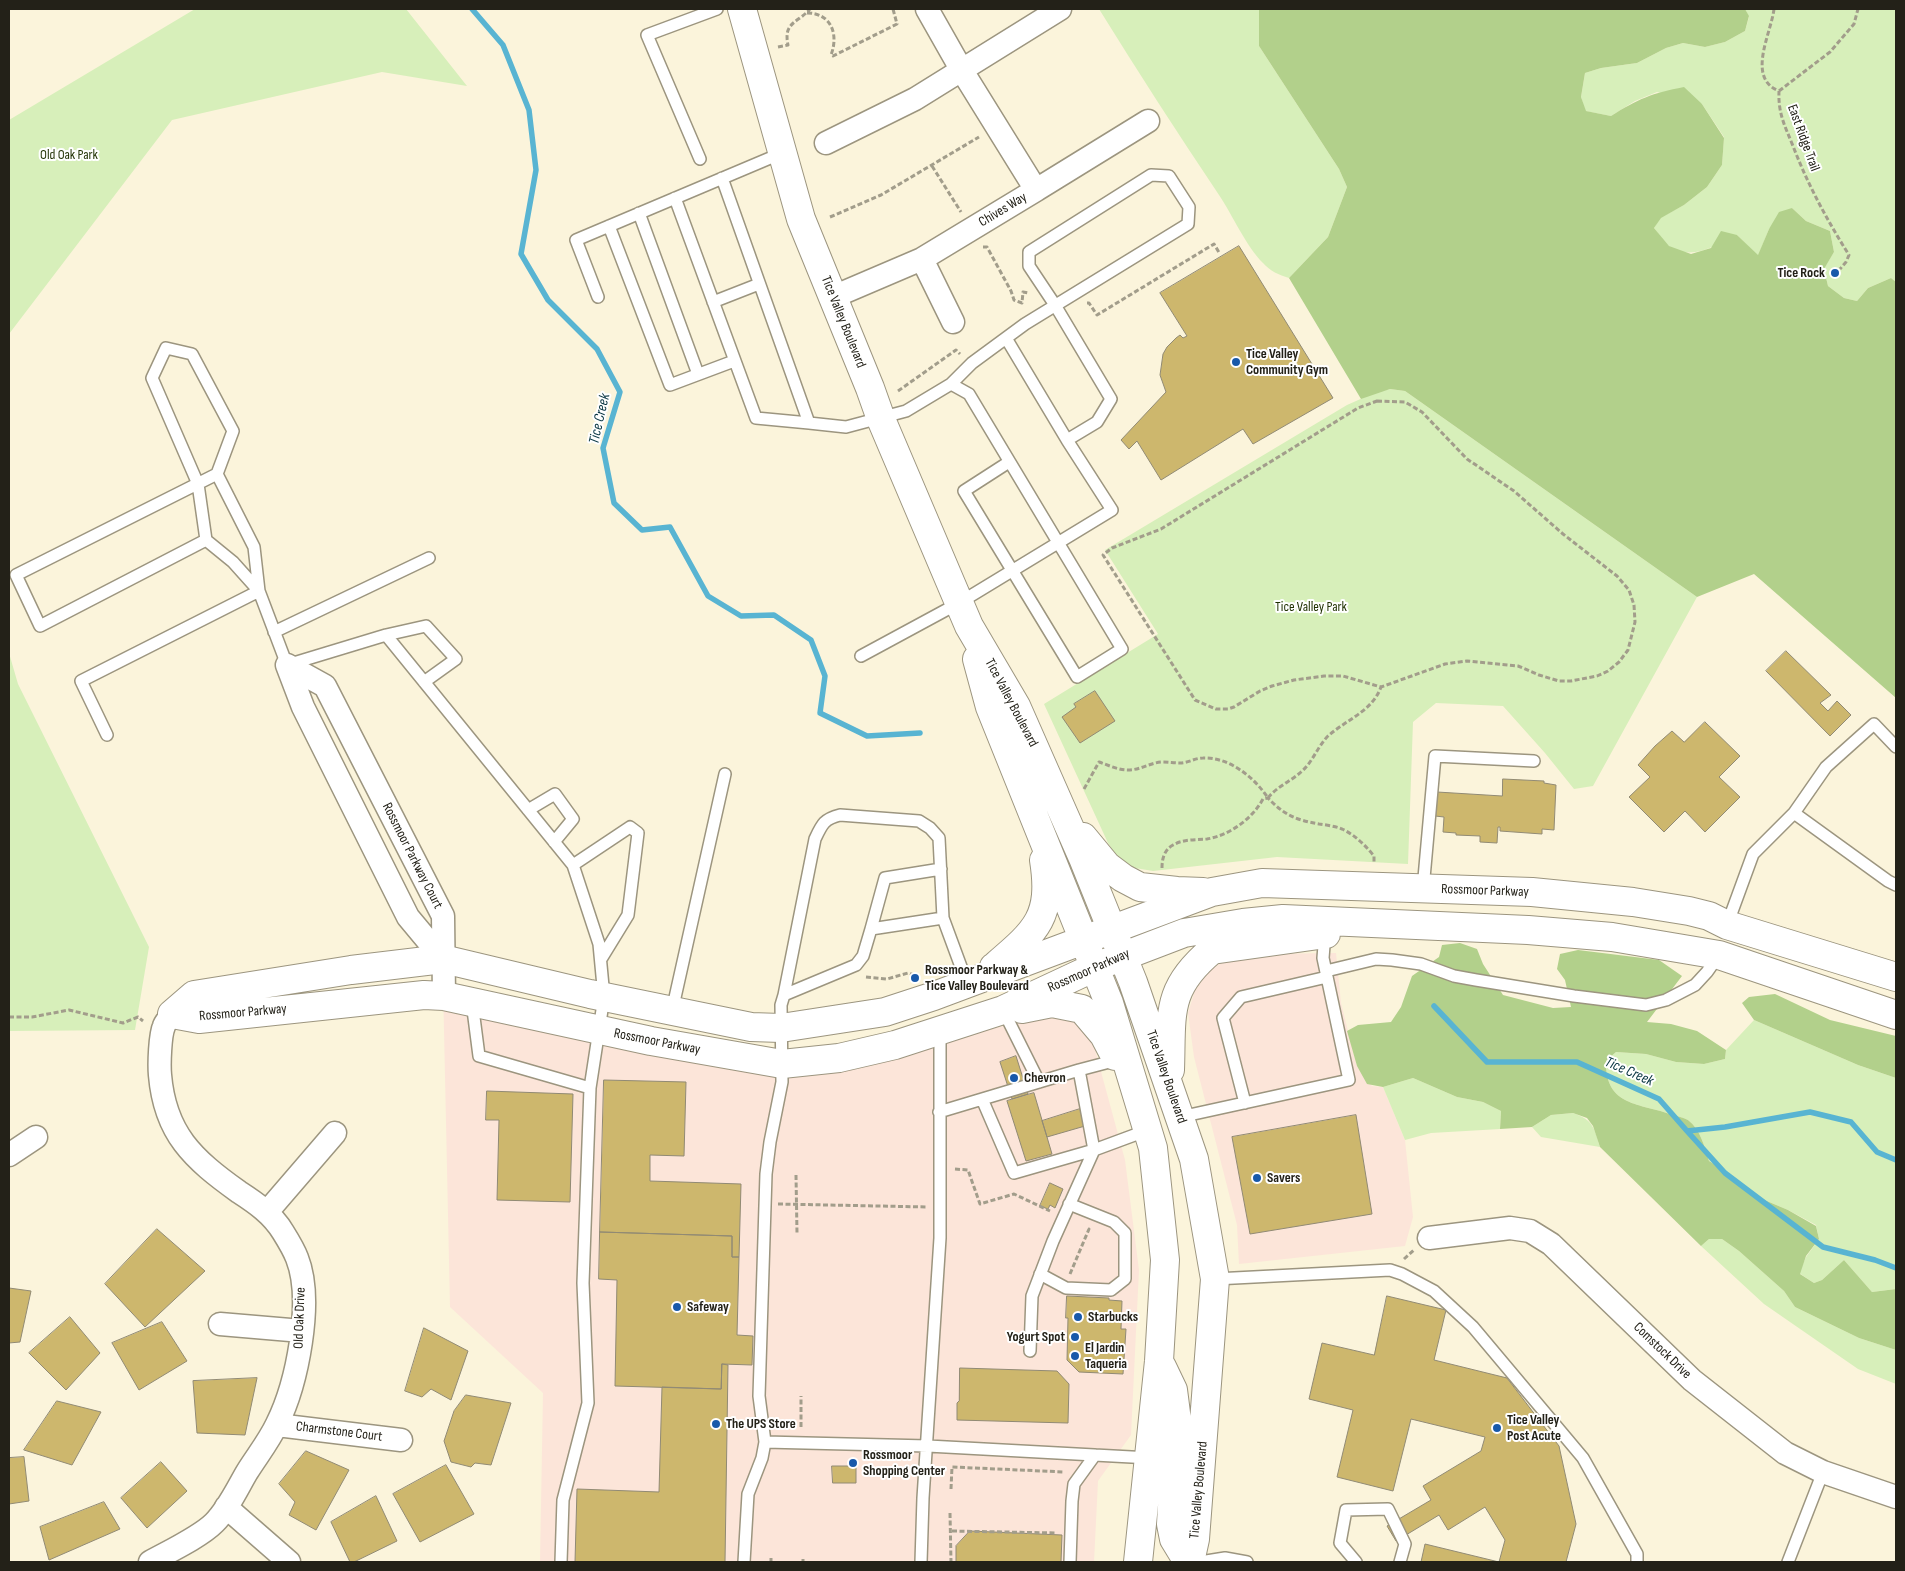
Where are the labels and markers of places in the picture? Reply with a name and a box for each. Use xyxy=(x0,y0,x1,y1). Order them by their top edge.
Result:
place label: Tice Rock xyxy=(1777,265,1825,281)
marker: Tice Rock xyxy=(1829,267,1841,279)
place label: Tice Valley Community Gym xyxy=(1246,346,1328,378)
marker: Tice Valley Community Gym xyxy=(1230,356,1242,368)
place label: Rossmoor Parkway & Tice Valley Boulevard xyxy=(925,962,1029,994)
marker: Rossmoor Parkway & Tice Valley Boulevard xyxy=(909,972,921,984)
place label: Chevron xyxy=(1024,1070,1066,1086)
marker: Chevron xyxy=(1008,1072,1020,1084)
place label: Savers xyxy=(1267,1170,1300,1186)
marker: Savers xyxy=(1251,1172,1263,1184)
place label: Safeway xyxy=(687,1299,729,1315)
marker: Safeway xyxy=(671,1301,683,1313)
place label: Starbucks xyxy=(1088,1309,1138,1325)
marker: Starbucks xyxy=(1072,1311,1084,1323)
place label: Yogurt Spot xyxy=(1007,1329,1065,1345)
marker: Yogurt Spot xyxy=(1069,1331,1081,1343)
place label: El Jardin Taqueria xyxy=(1085,1340,1127,1372)
marker: El Jardin Taqueria xyxy=(1069,1350,1081,1362)
place label: Tice Valley Post Acute xyxy=(1507,1412,1561,1444)
place label: The UPS Store xyxy=(726,1416,796,1432)
marker: The UPS Store xyxy=(710,1418,722,1430)
marker: Tice Valley Post Acute xyxy=(1491,1422,1503,1434)
place label: Rossmoor Shopping Center xyxy=(863,1447,945,1480)
marker: Rossmoor Shopping Center xyxy=(847,1457,859,1469)

